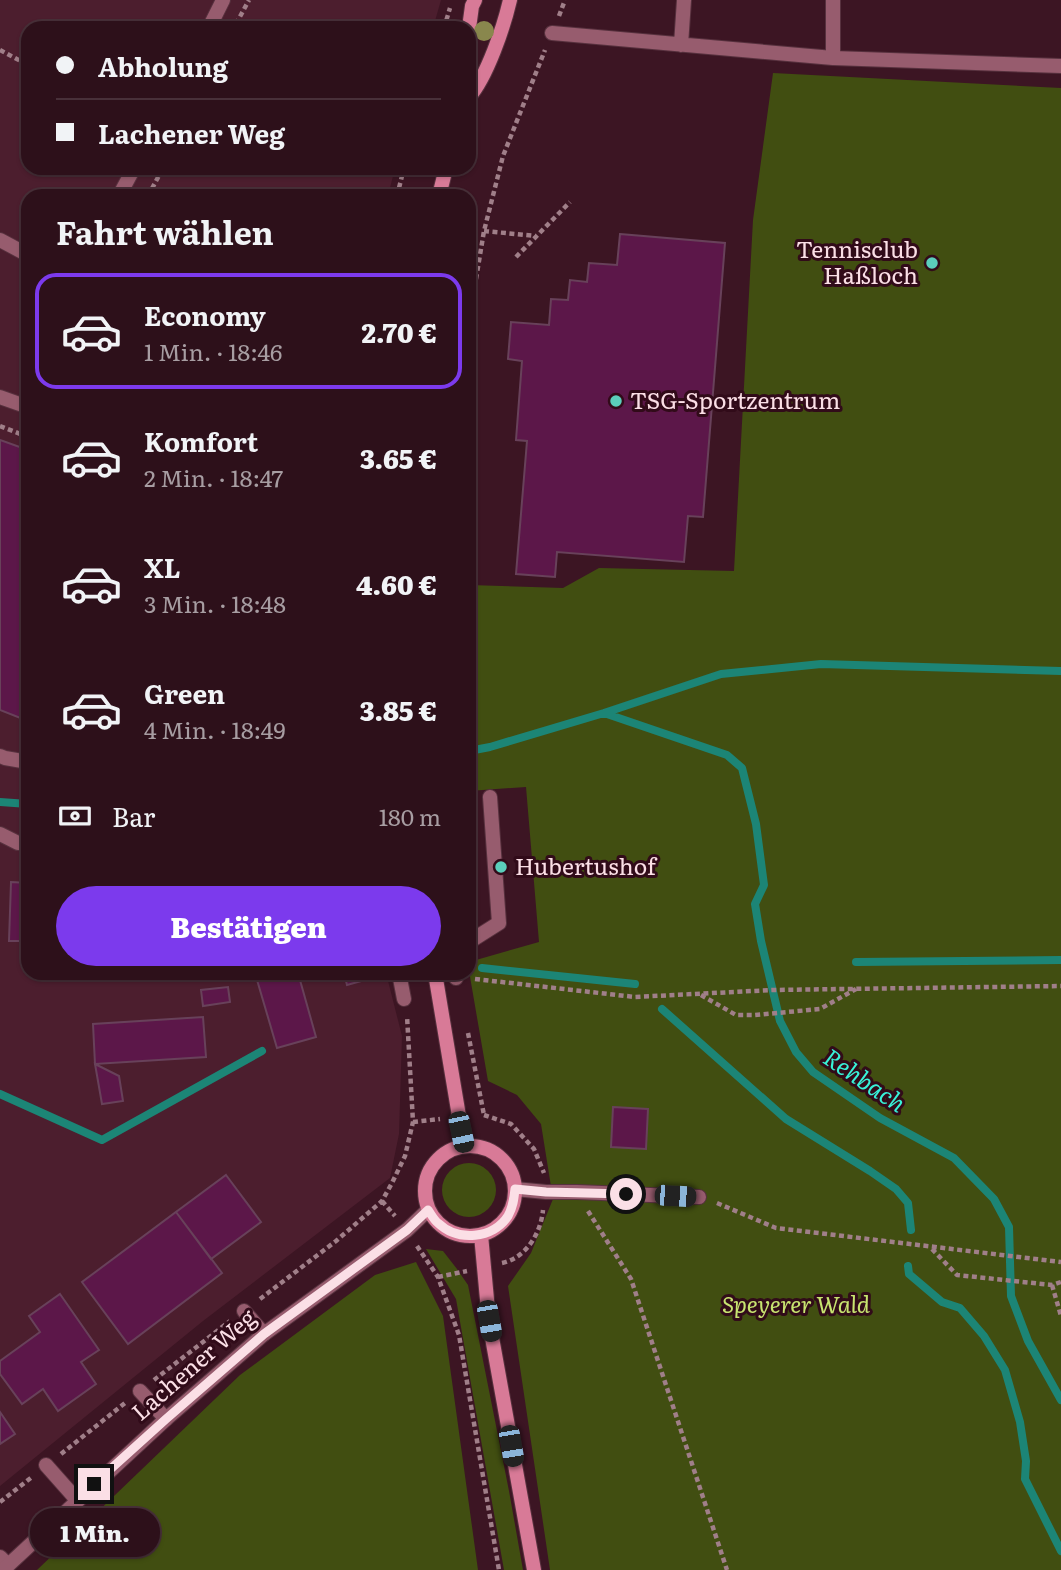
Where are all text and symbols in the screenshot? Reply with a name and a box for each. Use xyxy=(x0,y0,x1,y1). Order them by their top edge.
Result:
text: Abholung xyxy=(98,46,228,85)
text: Lachener Weg xyxy=(98,113,285,152)
text: Fahrt wählen xyxy=(56,207,274,255)
place label: Tennisclub Haßloch xyxy=(796,231,918,291)
marker: Tennisclub Haßloch xyxy=(924,255,940,271)
text: Economy xyxy=(144,295,266,334)
icon: car xyxy=(60,300,123,363)
text: 2.70 € xyxy=(361,312,437,351)
text: 1 Min. · 18:46 xyxy=(144,334,282,368)
place label: TSG-Sportzentrum xyxy=(630,382,840,416)
marker: TSG-Sportzentrum xyxy=(608,393,624,409)
text: Komfort xyxy=(144,421,258,460)
icon: car xyxy=(60,426,123,489)
text: 3.65 € xyxy=(360,438,437,477)
text: 2 Min. · 18:47 xyxy=(144,460,283,494)
text: XL xyxy=(144,547,181,586)
icon: car xyxy=(60,552,123,615)
text: 4.60 € xyxy=(356,564,437,603)
text: 3 Min. · 18:48 xyxy=(144,586,286,620)
text: Green xyxy=(144,673,225,712)
icon: car xyxy=(60,678,123,741)
text: 3.85 € xyxy=(360,690,437,729)
text: 4 Min. · 18:49 xyxy=(144,712,285,746)
text: Bar xyxy=(112,796,155,835)
icon: cash xyxy=(56,797,94,835)
text: 180 m xyxy=(379,799,441,833)
place label: Hubertushof xyxy=(515,848,658,882)
marker: Hubertushof xyxy=(493,859,509,875)
button: Bestätigen xyxy=(56,886,441,966)
water label: Rehbach xyxy=(817,1039,914,1119)
car xyxy=(447,1109,476,1155)
route start xyxy=(610,1178,642,1210)
car xyxy=(654,1184,697,1208)
park label: Speyerer Wald xyxy=(722,1286,871,1320)
car xyxy=(476,1298,503,1344)
street label: Lachener Weg xyxy=(123,1300,262,1427)
car xyxy=(498,1423,525,1469)
route end xyxy=(78,1468,110,1500)
callout: 1 Min. xyxy=(29,1508,159,1558)
text: 1 Min. xyxy=(60,1515,130,1549)

